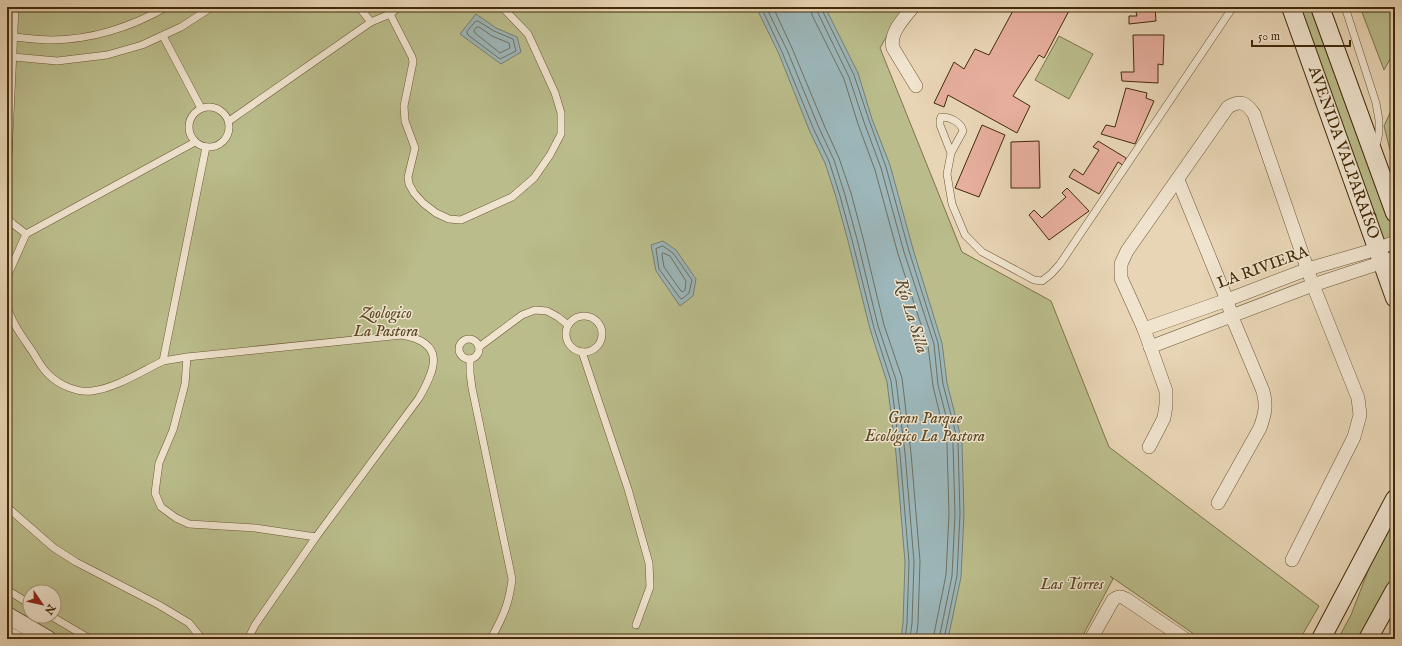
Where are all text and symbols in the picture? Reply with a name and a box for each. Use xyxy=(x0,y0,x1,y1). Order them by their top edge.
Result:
scale bar xyxy=(1252,22,1350,48)
text: 50 m xyxy=(1258,29,1280,44)
street label: AVENIDA VALPARAÍSO xyxy=(1303,63,1383,242)
street label: LA RIVIERA xyxy=(1214,242,1313,294)
water label: Río La Silla xyxy=(890,276,932,356)
park label: Zoologico La Pastora xyxy=(353,304,418,342)
park label: Gran Parque Ecológico La Pastora xyxy=(864,409,985,447)
park label: Las Torres xyxy=(1040,575,1104,595)
north arrow xyxy=(22,584,62,624)
text: N xyxy=(41,600,58,617)

